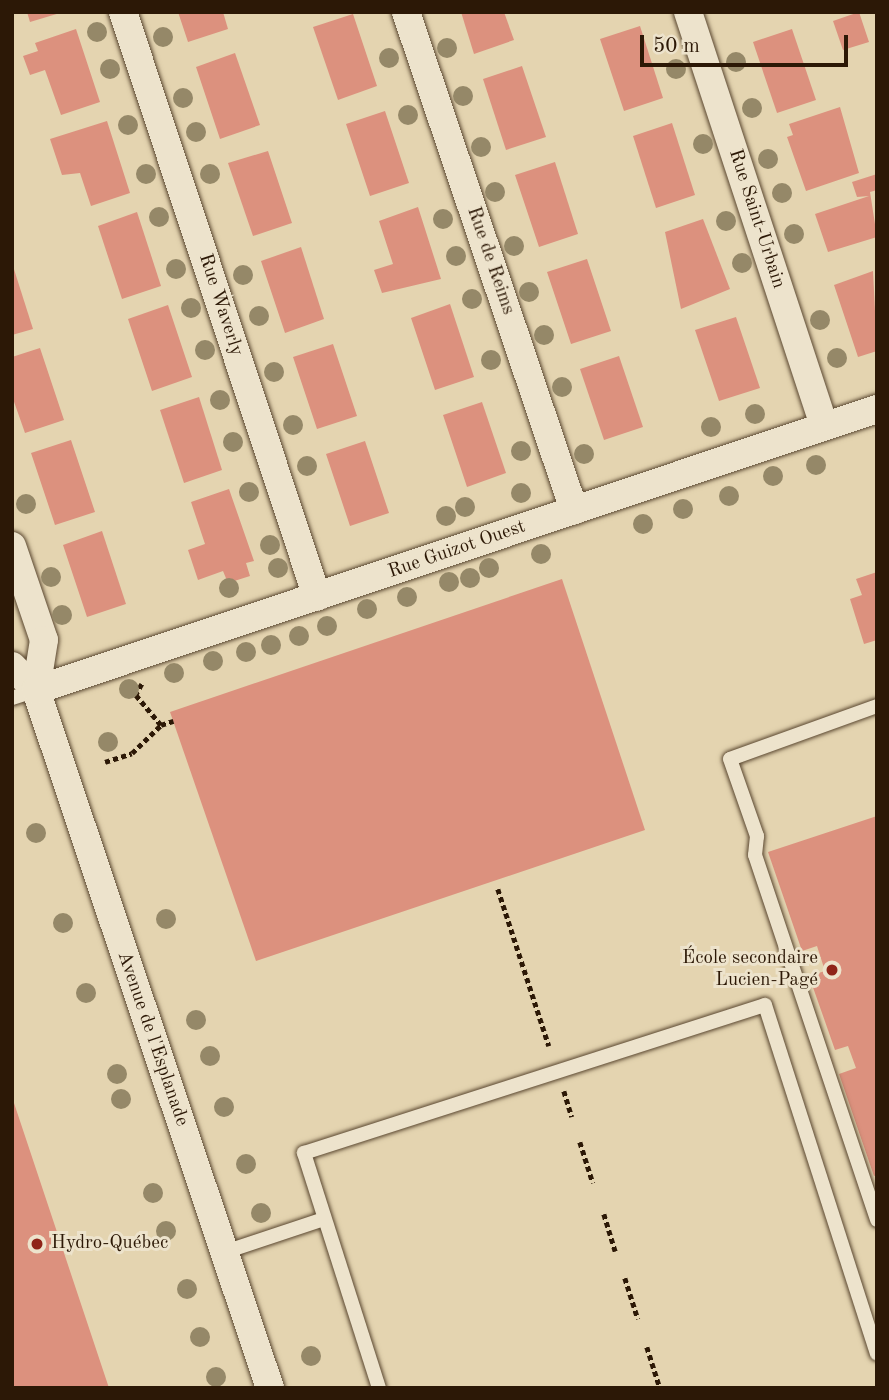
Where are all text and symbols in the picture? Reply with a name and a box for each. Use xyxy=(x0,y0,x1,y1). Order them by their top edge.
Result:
scale bar xyxy=(644,21,852,65)
text: 50 m xyxy=(653,36,700,57)
street label: Rue Saint-Urbain xyxy=(723,146,789,292)
street label: Rue de Reims xyxy=(461,204,519,318)
street label: Rue Waverly xyxy=(193,251,247,359)
street label: Rue Guizot Ouest xyxy=(385,516,529,584)
place label: École secondaire Lucien-Pagé xyxy=(682,948,818,992)
street label: Avenue de l'Esplanade xyxy=(111,949,193,1129)
marker: École secondaire Lucien-Pagé xyxy=(824,962,840,978)
place label: Hydro-Québec xyxy=(51,1233,168,1255)
marker: Hydro-Québec xyxy=(29,1236,45,1252)

